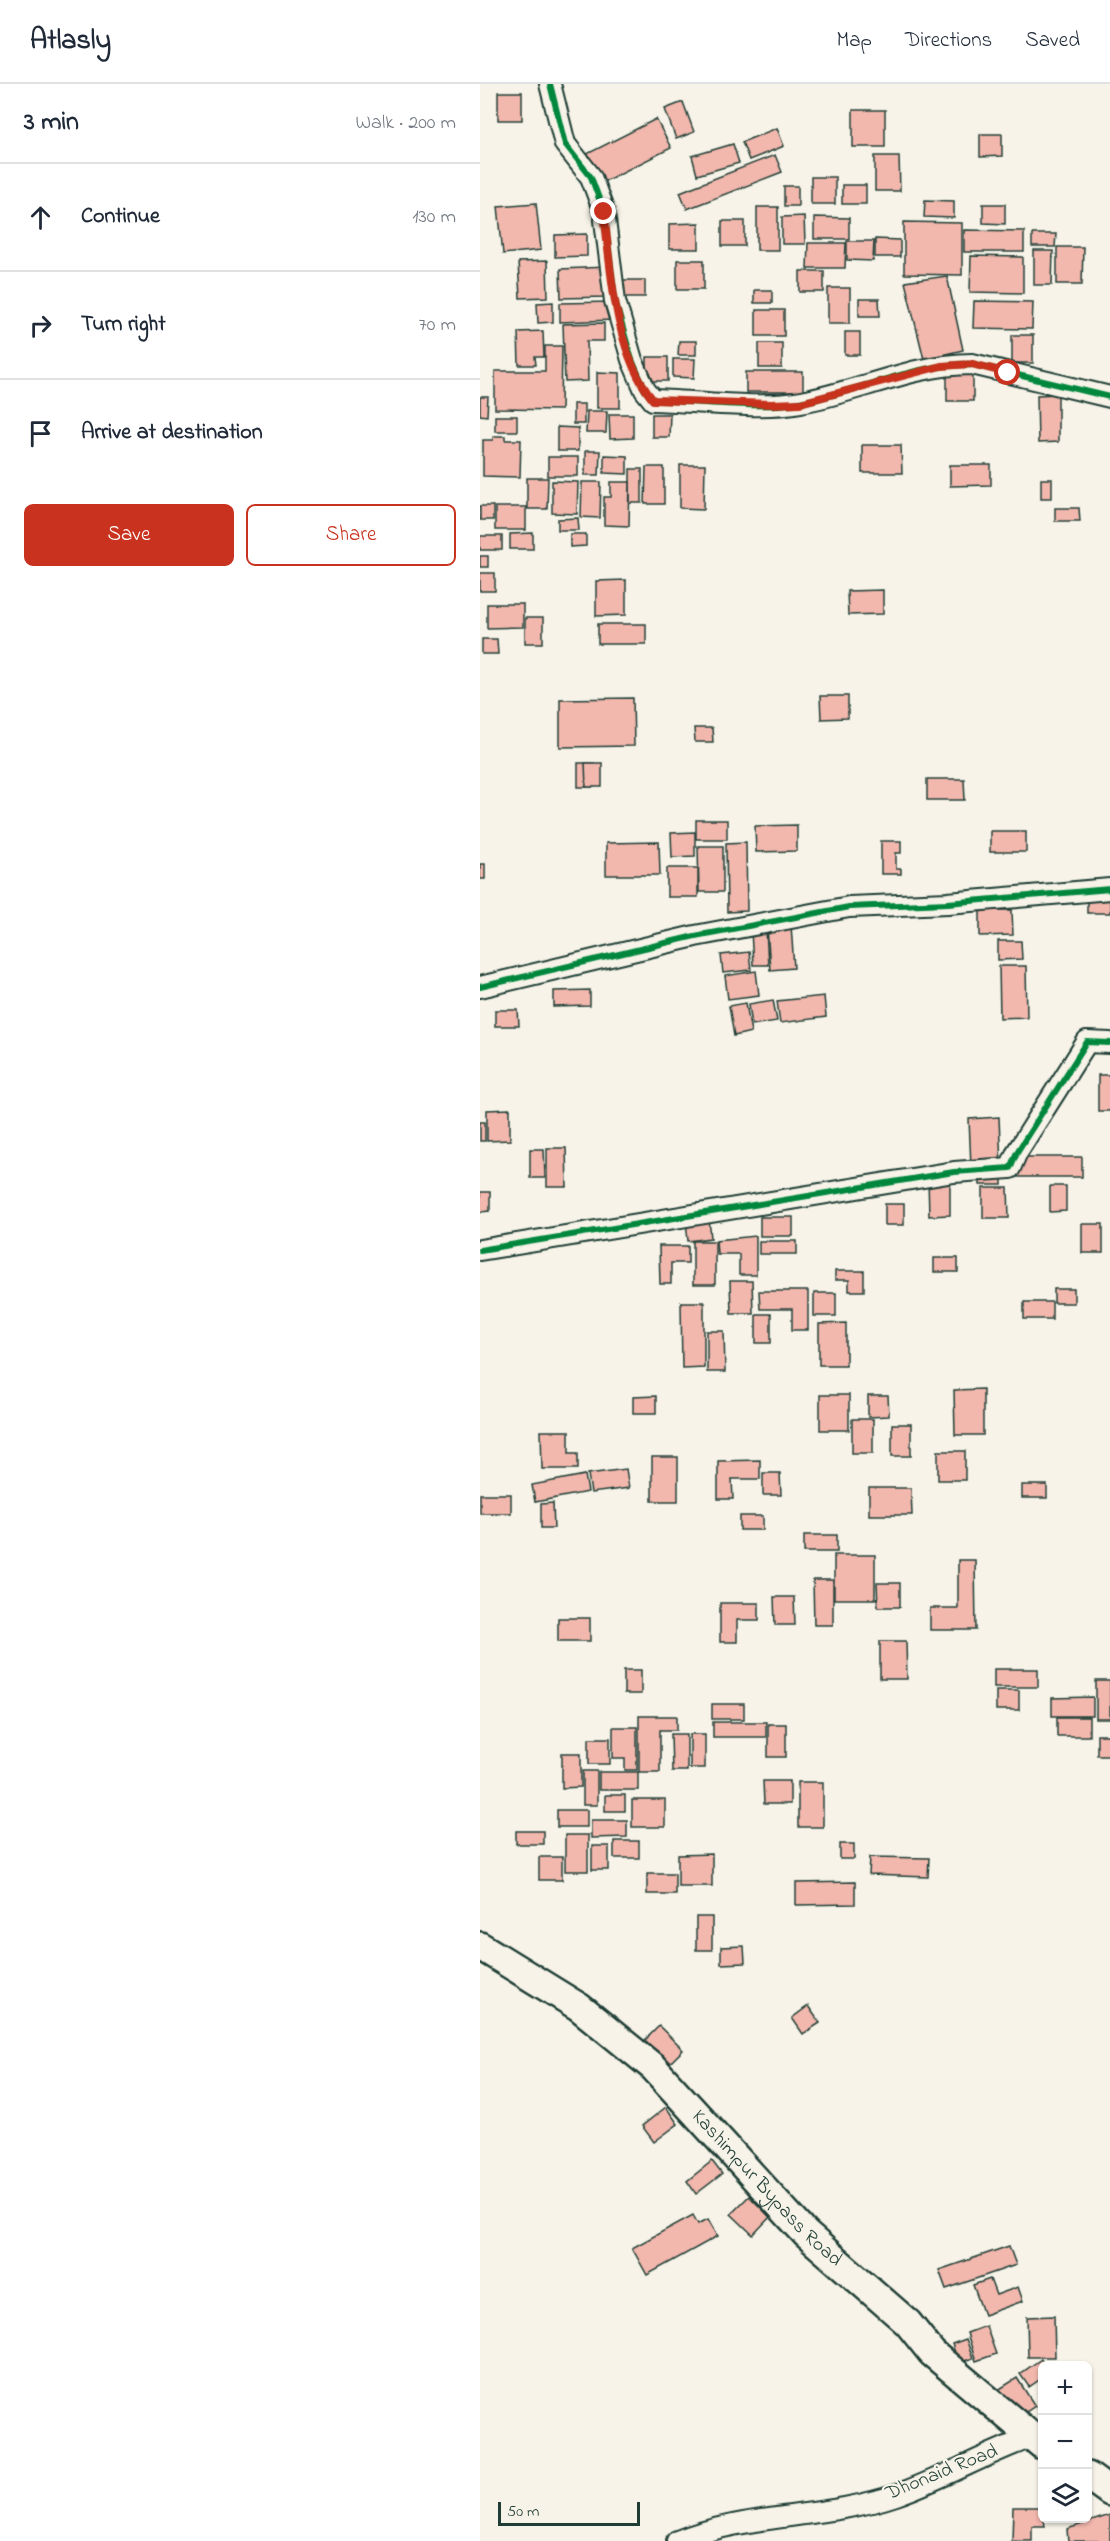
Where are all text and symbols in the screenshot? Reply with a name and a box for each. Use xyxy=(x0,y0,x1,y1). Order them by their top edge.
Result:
text: Atlasly xyxy=(30,21,111,62)
text: Map xyxy=(836,26,872,56)
text: Directions xyxy=(905,26,992,56)
text: Saved xyxy=(1025,26,1080,56)
text: 3 min xyxy=(24,104,79,142)
text: Walk · 200 m xyxy=(356,109,456,138)
route end xyxy=(590,198,616,224)
icon: ahead xyxy=(24,201,57,234)
text: Continue xyxy=(81,201,160,233)
text: 130 m xyxy=(412,203,456,232)
icon: right xyxy=(24,309,57,342)
text: Turn right xyxy=(81,309,166,341)
text: 70 m xyxy=(419,311,456,340)
route start xyxy=(994,359,1020,385)
icon: arrive xyxy=(24,417,57,450)
text: Arrive at destination xyxy=(81,417,263,449)
button: Save xyxy=(24,504,234,566)
button: Share xyxy=(246,504,456,566)
street label: Kashimpur Bypass Road xyxy=(684,2103,849,2274)
map controls xyxy=(1038,2361,1092,2523)
button: + xyxy=(1038,2361,1092,2415)
button: − xyxy=(1038,2415,1092,2469)
street label: Dhonaid Road xyxy=(881,2437,1002,2509)
button: layers xyxy=(1038,2469,1092,2523)
scale bar xyxy=(498,2499,640,2526)
text: 50 m xyxy=(507,2500,539,2524)

